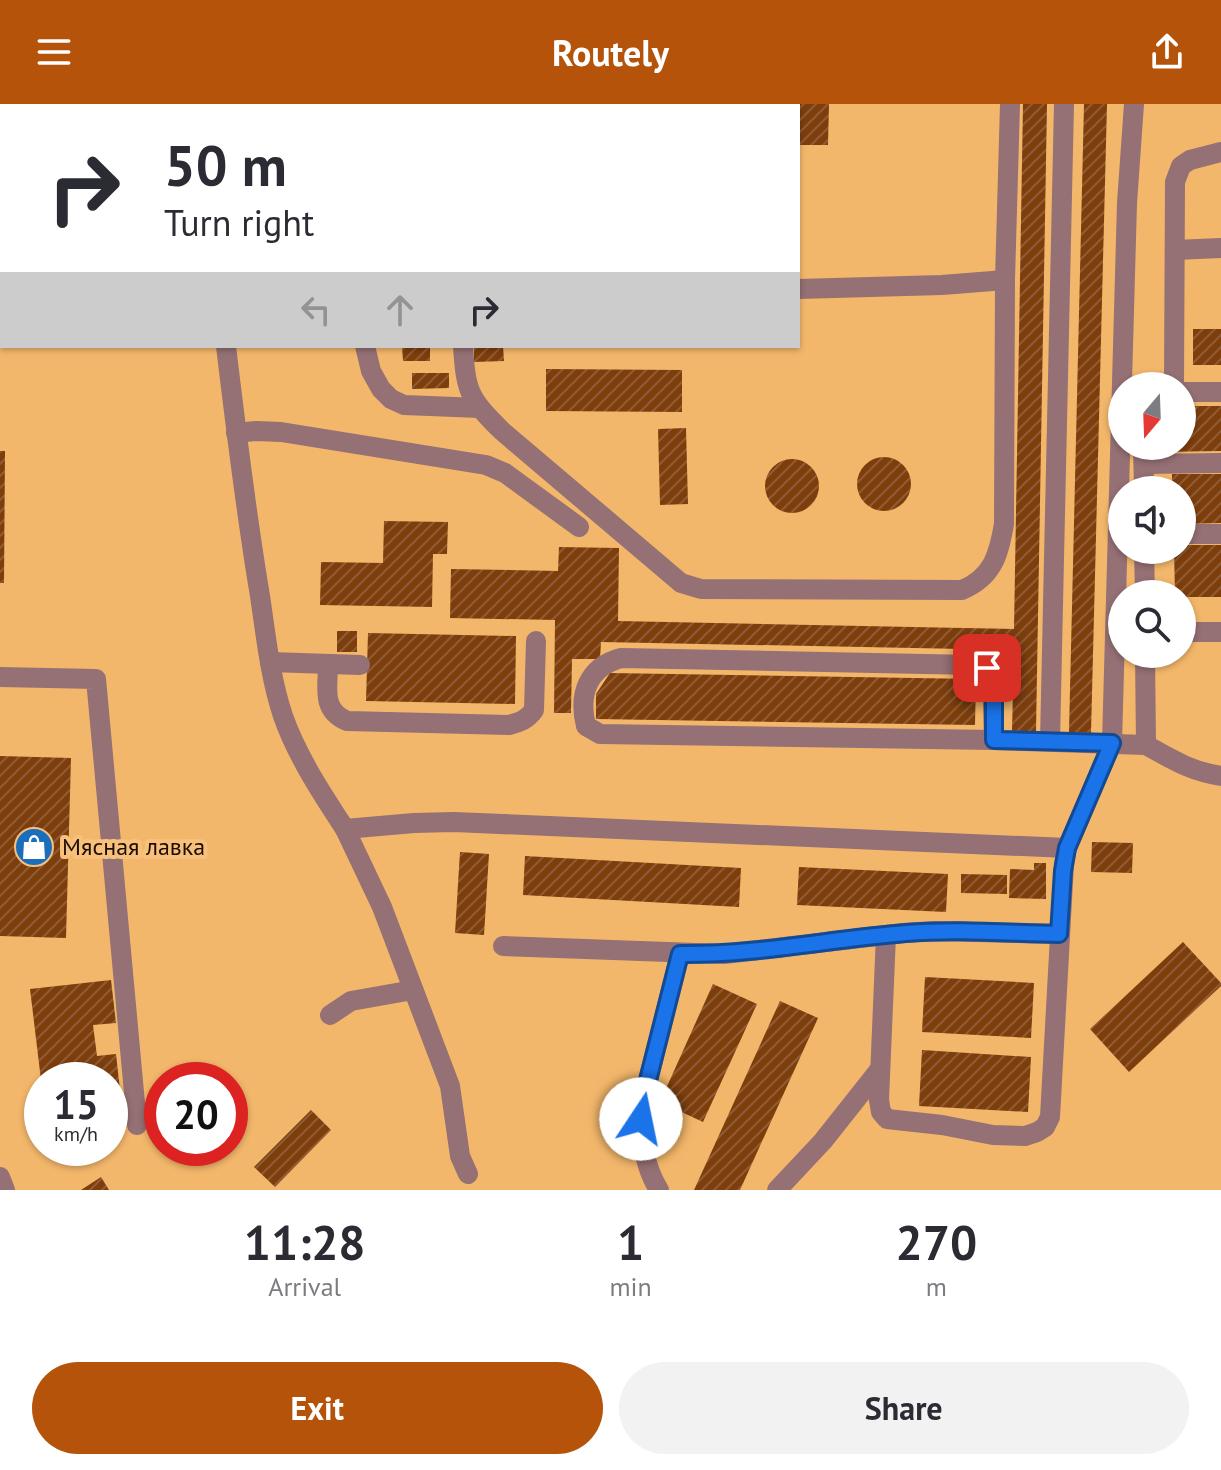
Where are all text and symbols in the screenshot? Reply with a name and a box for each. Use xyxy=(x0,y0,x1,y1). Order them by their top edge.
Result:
text: Routely xyxy=(552,29,669,76)
icon: menu xyxy=(32,30,76,74)
icon: share xyxy=(1145,30,1189,74)
text: 50 m xyxy=(164,129,287,201)
icon: right xyxy=(32,136,136,240)
text: Turn right xyxy=(164,199,314,246)
icon: left xyxy=(294,288,338,332)
icon: ahead xyxy=(378,288,422,332)
icon: right xyxy=(462,288,506,332)
north arrow xyxy=(1108,372,1196,460)
map controls xyxy=(1108,372,1196,668)
button: sound xyxy=(1108,476,1196,564)
button: search xyxy=(1108,580,1196,668)
pin xyxy=(953,634,1021,702)
icon: arrive xyxy=(965,646,1009,690)
shop icon: Мясная лавка xyxy=(13,826,55,868)
place label: Мясная лавка xyxy=(62,831,205,862)
speed limit sign: 20 xyxy=(144,1062,248,1166)
position arrow xyxy=(599,1077,683,1161)
text: 15 xyxy=(53,1078,99,1130)
text: km/h xyxy=(54,1121,98,1147)
text: 11:28 xyxy=(244,1211,366,1273)
text: 1 xyxy=(617,1211,644,1273)
text: 270 xyxy=(896,1211,977,1273)
text: Arrival xyxy=(268,1270,341,1303)
text: min xyxy=(609,1270,652,1303)
text: m xyxy=(926,1270,947,1303)
button: Exit xyxy=(32,1362,603,1454)
button: Share xyxy=(619,1362,1189,1454)

